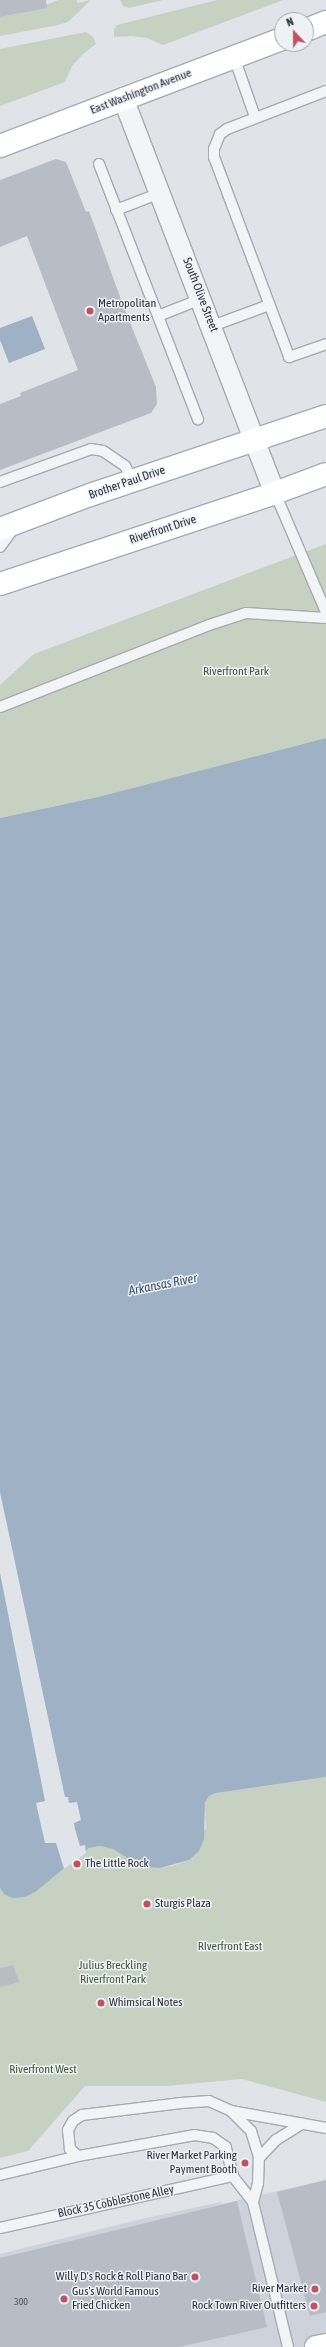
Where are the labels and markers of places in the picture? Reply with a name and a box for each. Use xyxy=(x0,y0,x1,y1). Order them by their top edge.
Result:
place label: Metropolitan Apartments xyxy=(98,297,156,325)
marker: Metropolitan Apartments xyxy=(85,306,95,316)
place label: The Little Rock xyxy=(85,1857,149,1871)
marker: The Little Rock xyxy=(72,1859,82,1869)
place label: Sturgis Plaza xyxy=(155,1897,211,1911)
marker: Sturgis Plaza xyxy=(142,1899,152,1909)
place label: Whimsical Notes xyxy=(109,1996,182,2010)
marker: Whimsical Notes xyxy=(96,1998,106,2008)
place label: River Market Parking Payment Booth xyxy=(147,2149,237,2177)
marker: River Market Parking Payment Booth xyxy=(240,2158,250,2168)
place label: Willy D's Rock & Roll Piano Bar xyxy=(56,2270,187,2284)
marker: Willy D's Rock & Roll Piano Bar xyxy=(190,2272,200,2282)
place label: River Market xyxy=(252,2282,307,2296)
marker: River Market xyxy=(310,2284,320,2294)
place label: Gus's World Famous Fried Chicken xyxy=(72,2285,159,2313)
marker: Gus's World Famous Fried Chicken xyxy=(59,2294,69,2304)
place label: Rock Town River Outfitters xyxy=(192,2299,306,2313)
marker: Rock Town River Outfitters xyxy=(309,2301,319,2311)

